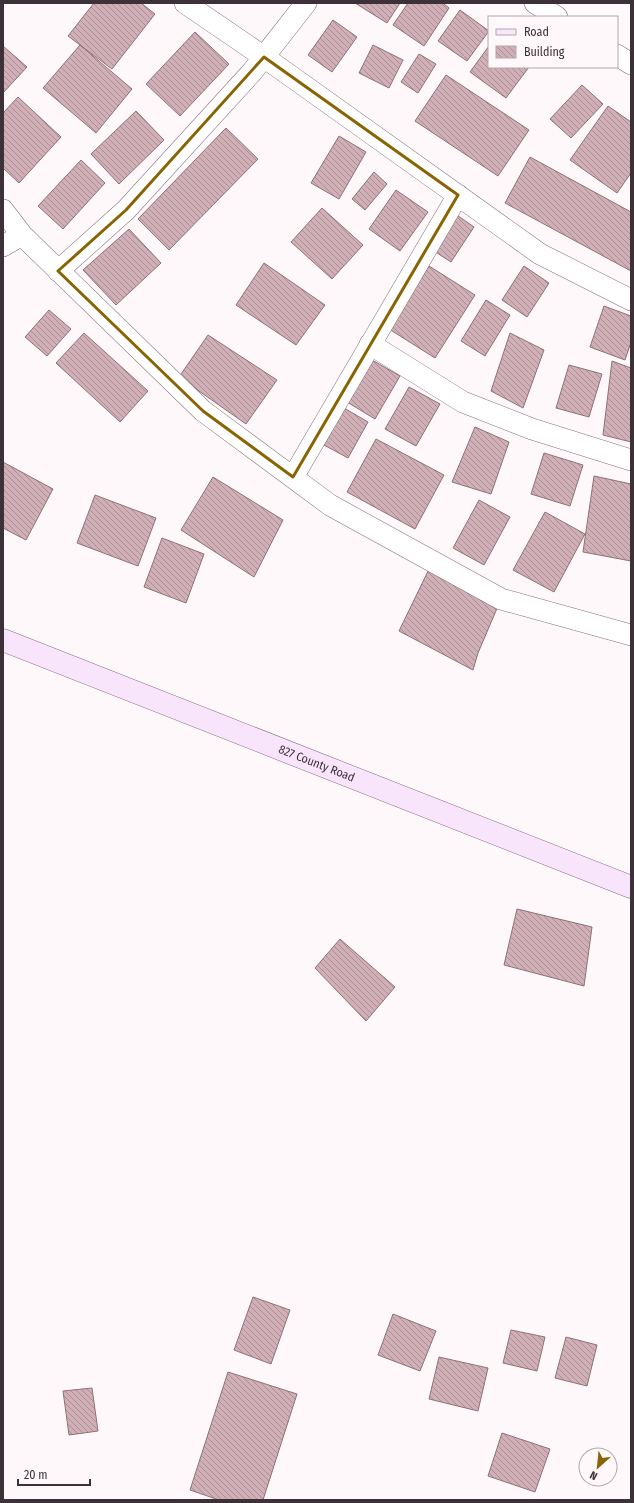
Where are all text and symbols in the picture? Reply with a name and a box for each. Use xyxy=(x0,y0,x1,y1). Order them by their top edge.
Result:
legend xyxy=(488,16,618,68)
text: Road xyxy=(524,25,549,39)
text: Building xyxy=(524,45,565,59)
street label: 827 County Road xyxy=(277,742,357,785)
north arrow xyxy=(578,1447,618,1487)
scale bar xyxy=(18,1461,90,1487)
text: 20 m xyxy=(24,1468,48,1482)
text: N xyxy=(588,1468,600,1483)

